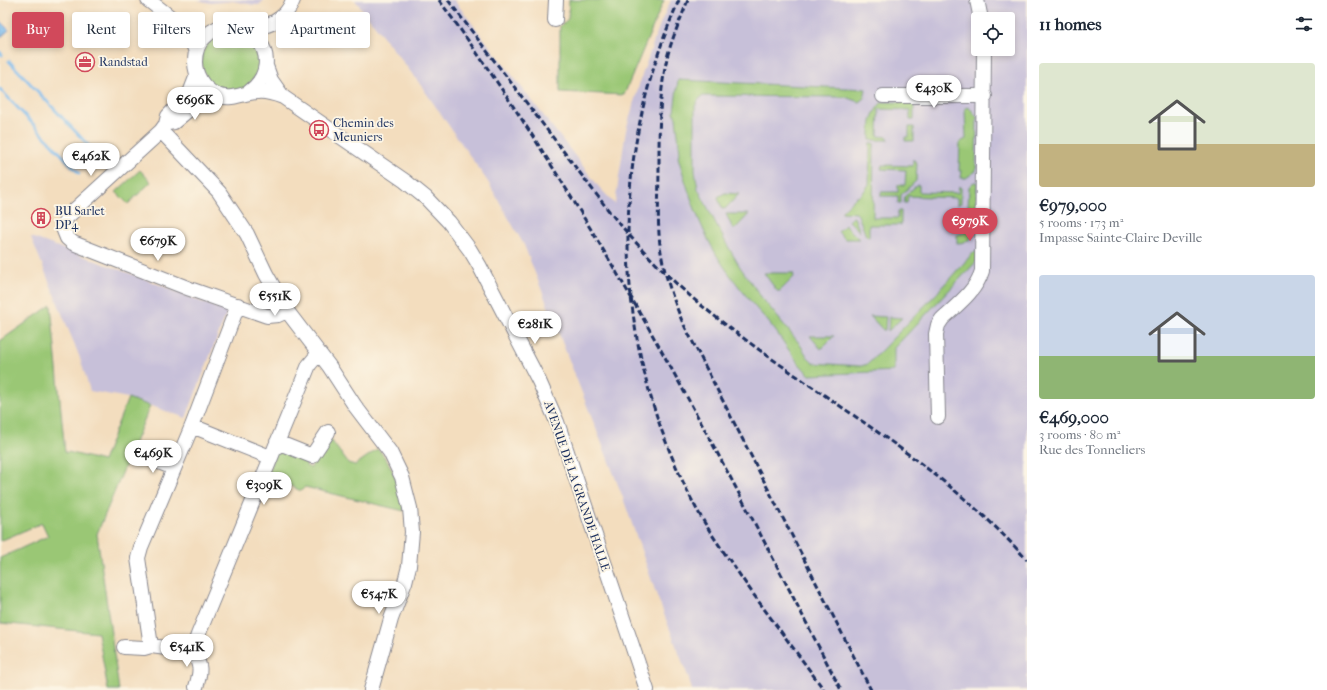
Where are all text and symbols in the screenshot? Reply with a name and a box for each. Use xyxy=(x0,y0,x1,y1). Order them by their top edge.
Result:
chip: Buy xyxy=(12,12,64,48)
chip: Rent xyxy=(72,12,130,48)
chip: Filters xyxy=(138,12,205,48)
chip: New xyxy=(213,12,268,48)
chip: Apartment xyxy=(276,12,370,48)
map controls xyxy=(971,12,1015,56)
button: locate xyxy=(971,12,1015,56)
icon: filters xyxy=(1293,13,1315,35)
text: 11 homes xyxy=(1039,14,1102,34)
office icon: Randstad xyxy=(74,51,96,73)
place label: Randstad xyxy=(99,55,148,69)
pin: €430K xyxy=(906,75,962,109)
text: €430K xyxy=(915,80,953,95)
pin: €696K xyxy=(167,87,223,121)
icon: home xyxy=(1141,89,1213,161)
text: €696K xyxy=(176,92,214,107)
place label: Chemin des Meuniers xyxy=(333,116,394,144)
bus stop icon: Chemin des Meuniers xyxy=(308,119,330,141)
pin: €462K xyxy=(63,143,119,177)
text: €462K xyxy=(72,148,110,163)
text: €979,000 xyxy=(1039,195,1107,215)
place label: BU Sarlet DP4 xyxy=(55,204,106,232)
building icon: BU Sarlet DP4 xyxy=(30,207,52,229)
pin: €979K xyxy=(942,208,998,242)
text: €979K xyxy=(951,213,989,228)
text: 5 rooms · 173 m² xyxy=(1039,215,1123,230)
pin: €679K xyxy=(130,228,186,262)
text: Impasse Sainte-Claire Deville xyxy=(1039,230,1202,245)
text: €679K xyxy=(139,233,177,248)
pin: €551K xyxy=(247,283,303,317)
text: €551K xyxy=(259,288,292,303)
icon: home xyxy=(1141,301,1213,373)
pin: €281K xyxy=(507,311,563,345)
text: €281K xyxy=(517,316,553,331)
street label: AVENUE DE LA GRANDE HALLE xyxy=(541,398,613,573)
text: €469,000 xyxy=(1039,407,1109,427)
text: 3 rooms · 80 m² xyxy=(1039,427,1120,442)
pin: €469K xyxy=(125,440,181,474)
text: Rue des Tonneliers xyxy=(1039,442,1145,457)
text: €469K xyxy=(134,445,172,460)
pin: €309K xyxy=(236,472,292,506)
text: €309K xyxy=(246,477,282,492)
pin: €547K xyxy=(351,581,407,615)
text: €547K xyxy=(361,586,397,601)
pin: €541K xyxy=(159,634,215,668)
text: €541K xyxy=(169,639,205,654)

